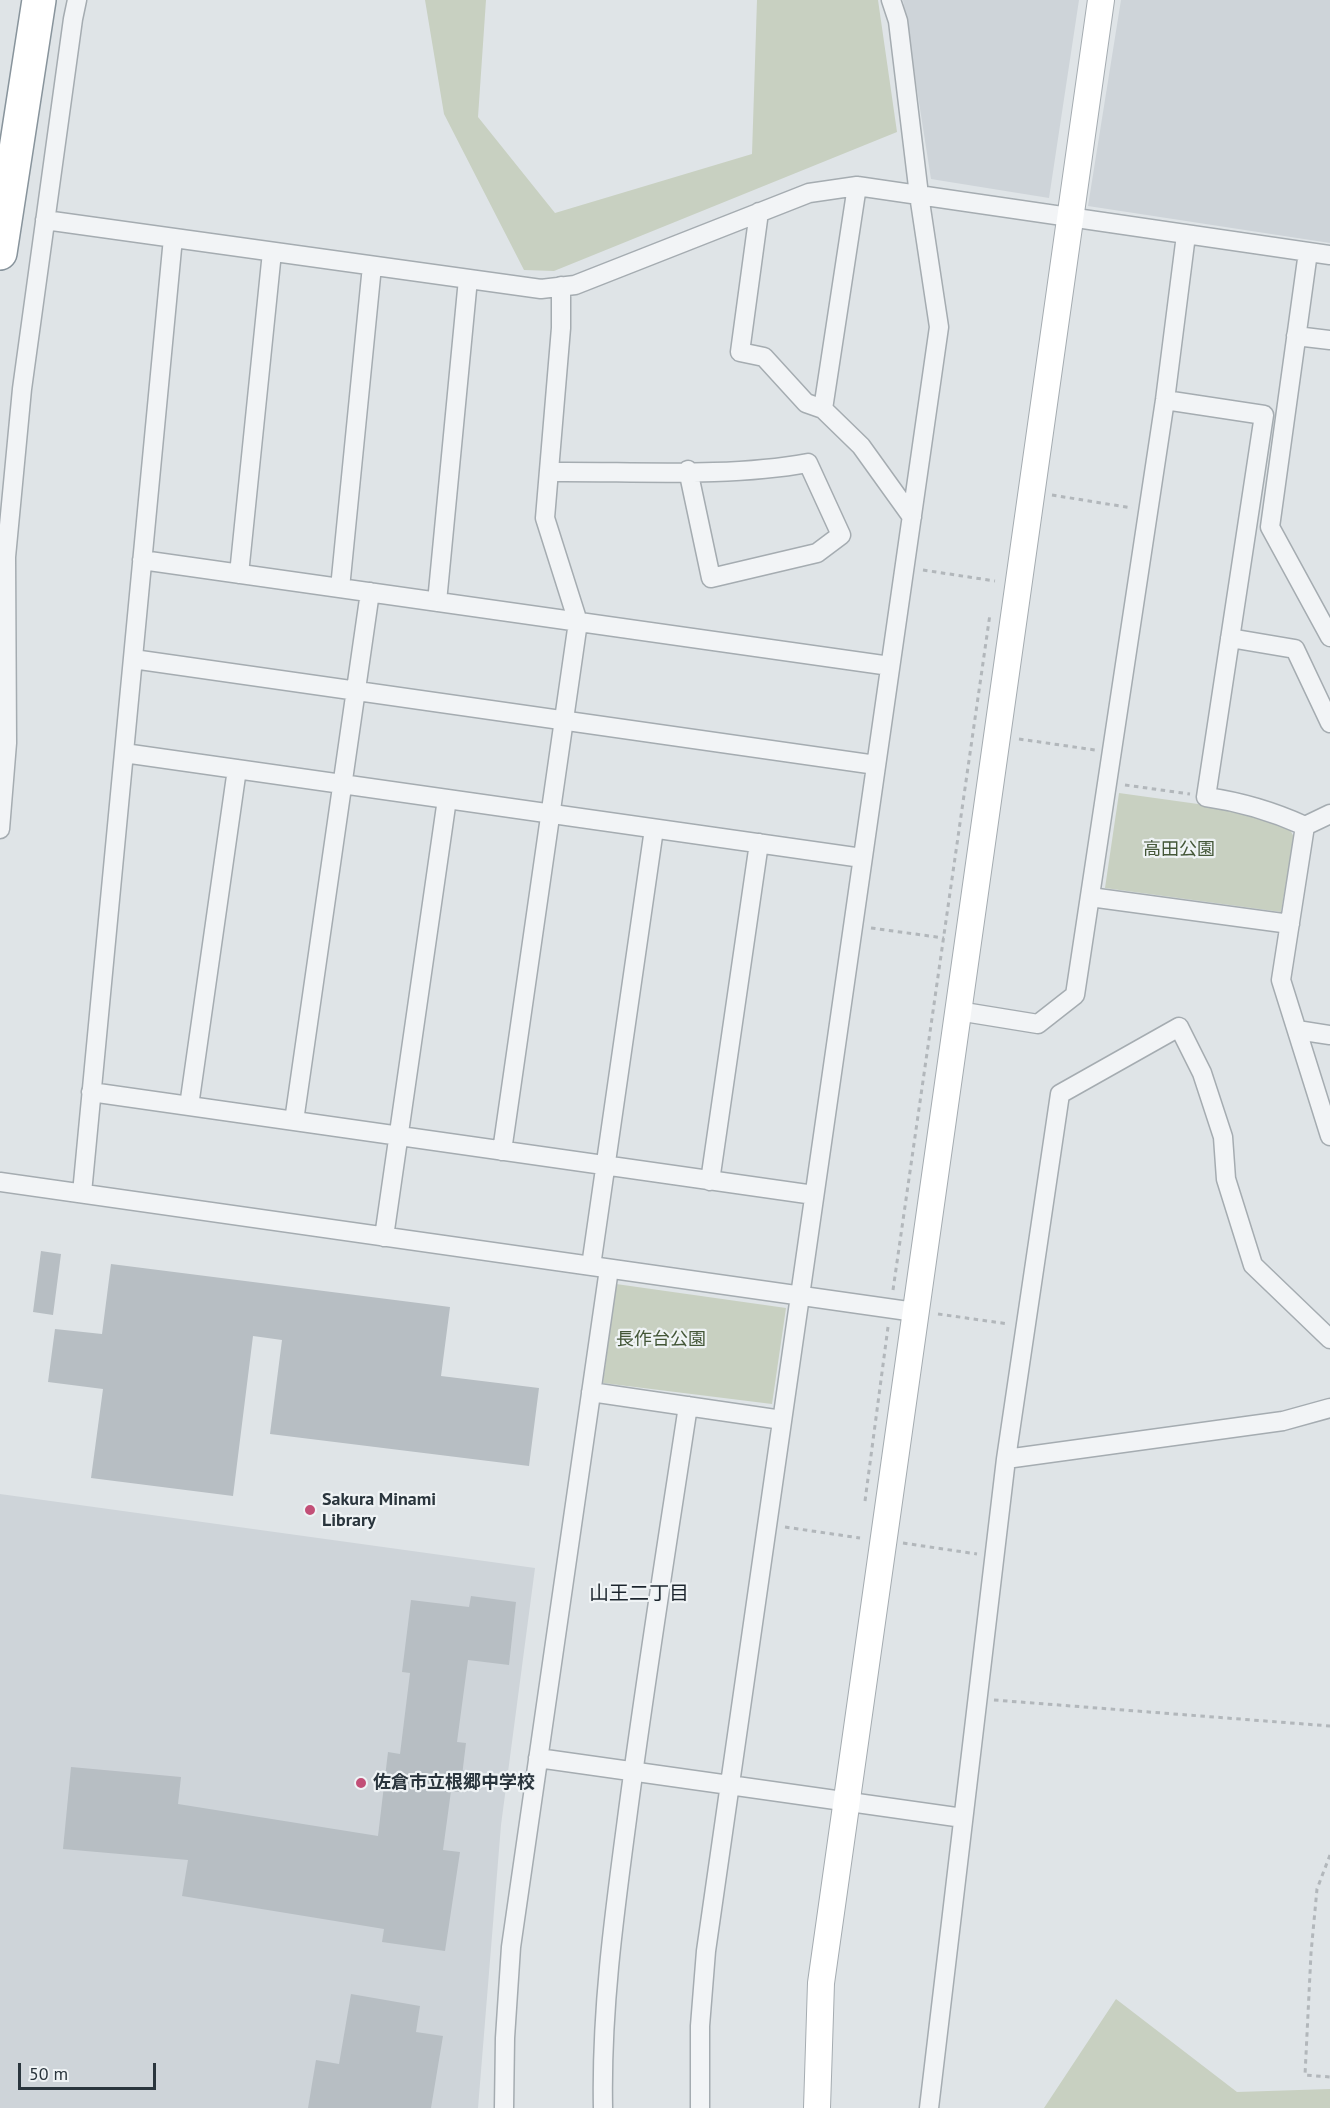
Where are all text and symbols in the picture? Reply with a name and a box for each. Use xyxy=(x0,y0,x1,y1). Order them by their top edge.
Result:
park label: 高田公園 xyxy=(1143,839,1215,861)
park label: 長作台公園 xyxy=(616,1329,706,1351)
place label: Sakura Minami Library xyxy=(322,1489,436,1532)
marker: Sakura Minami Library xyxy=(303,1503,317,1517)
district label: 山王二丁目 xyxy=(589,1582,689,1606)
place label: 佐倉市立根郷中学校 xyxy=(373,1772,535,1794)
marker: 佐倉市立根郷中学校 xyxy=(354,1776,368,1790)
scale bar xyxy=(21,2051,159,2089)
text: 50 m xyxy=(29,2062,68,2085)

